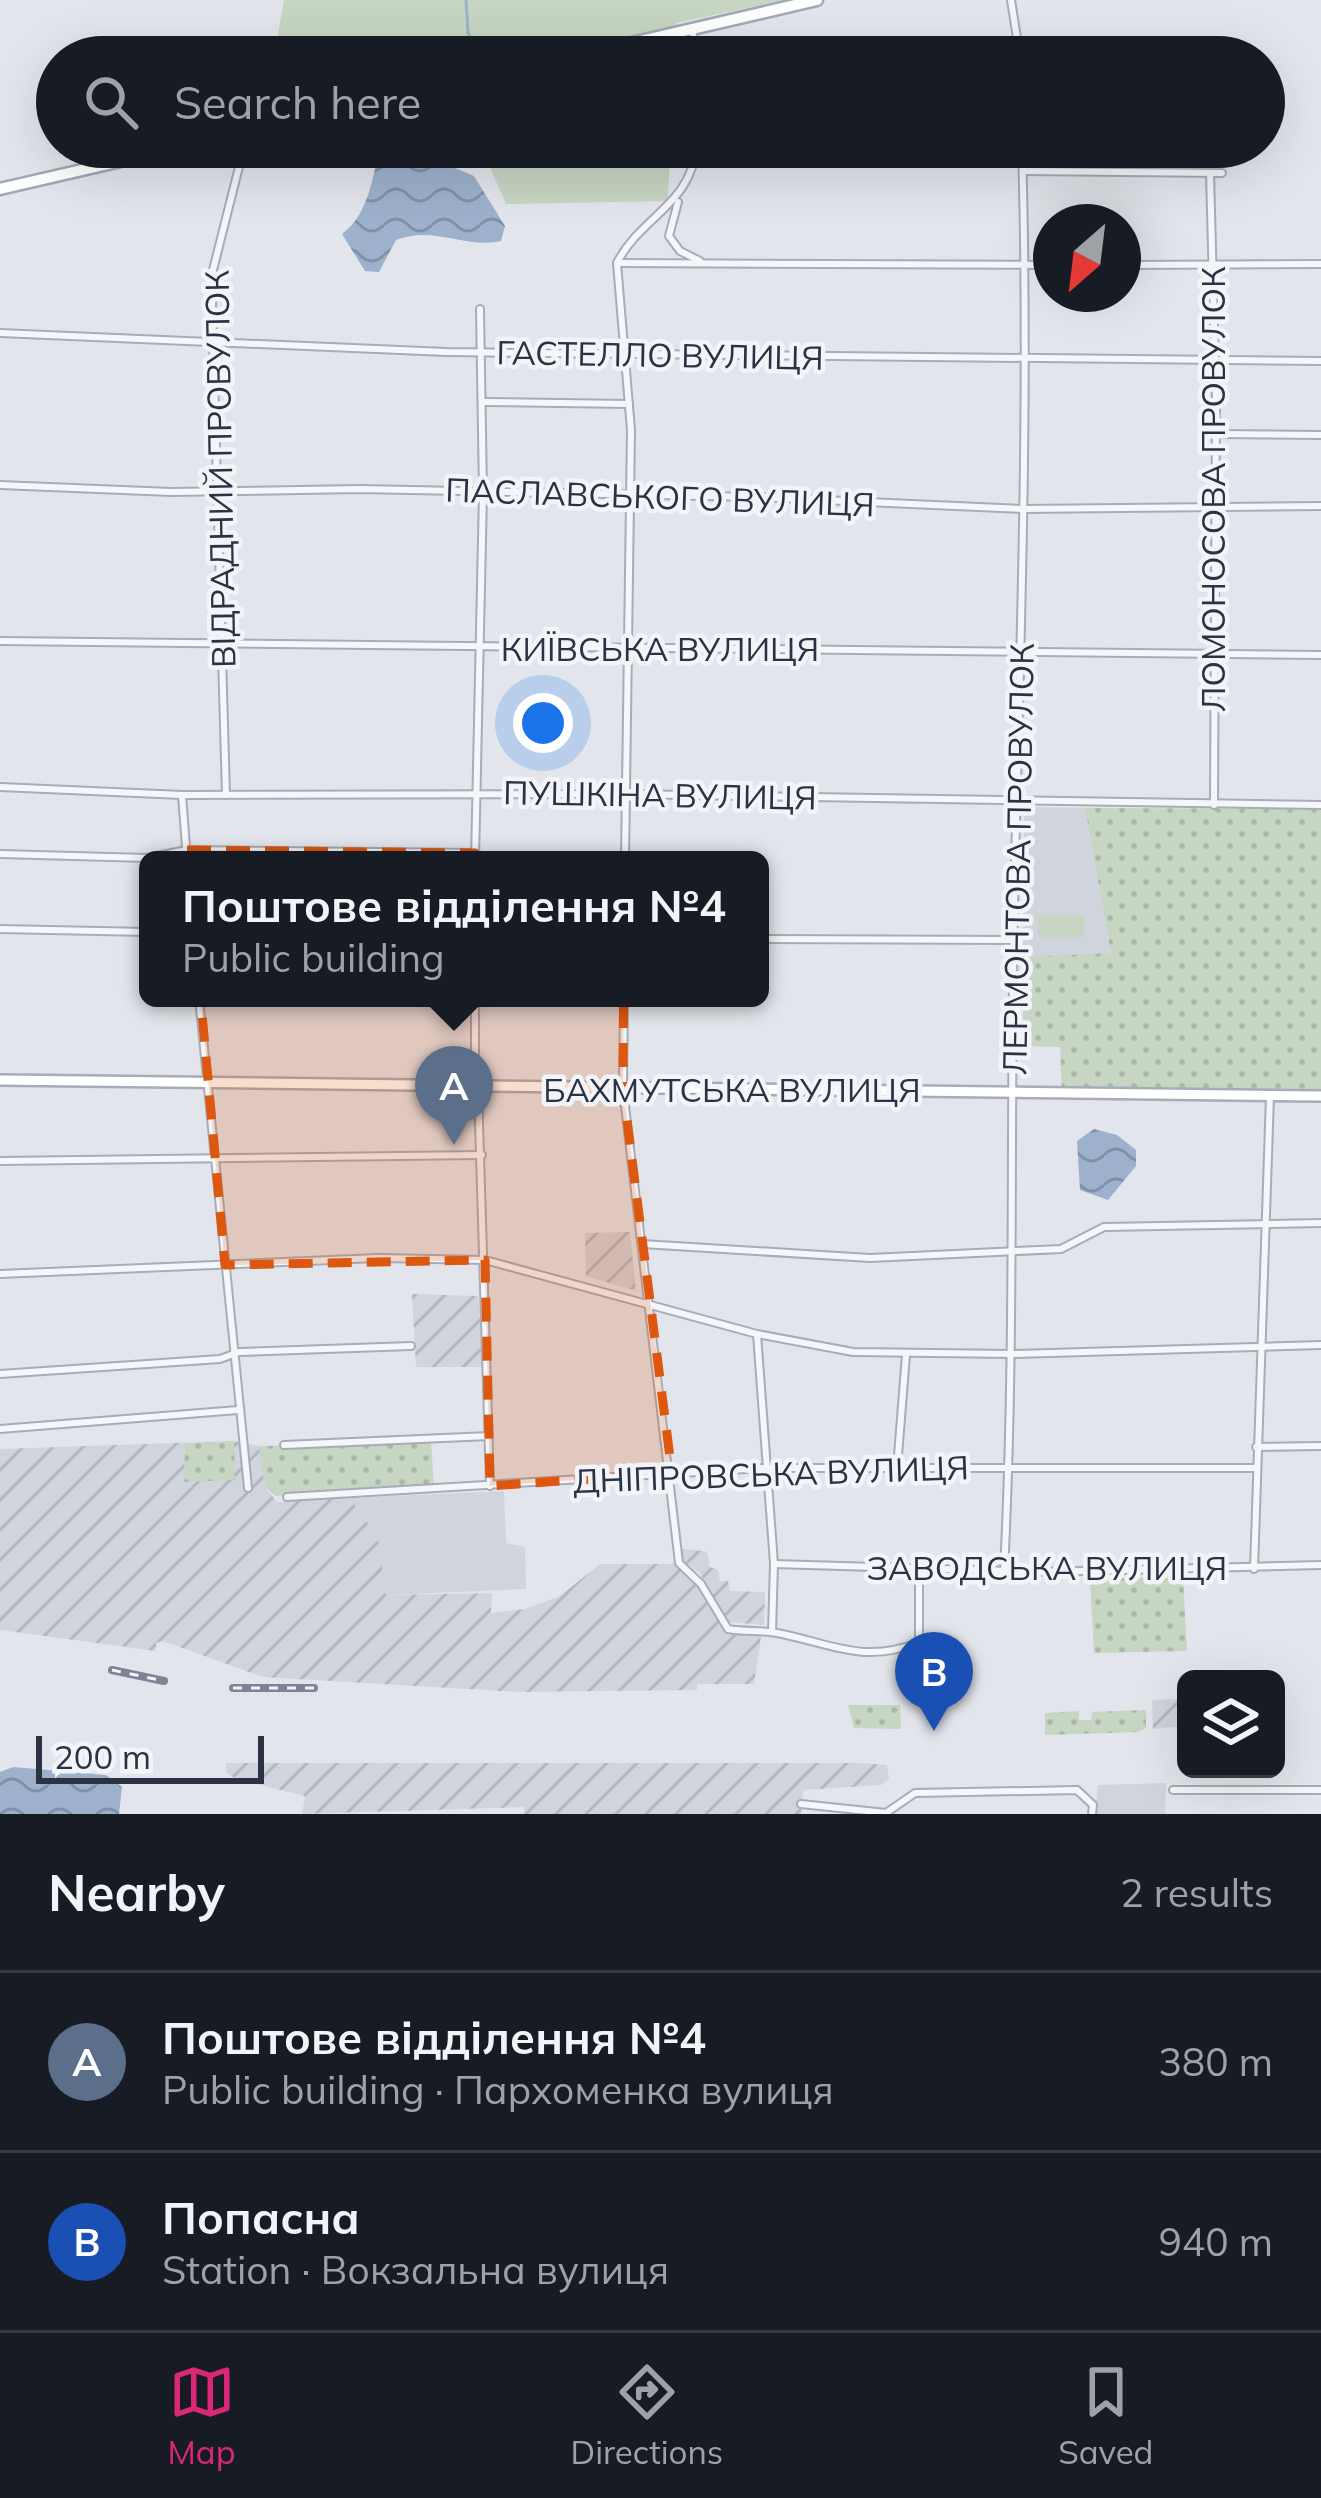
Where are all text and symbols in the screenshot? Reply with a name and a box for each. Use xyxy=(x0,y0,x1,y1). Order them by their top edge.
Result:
search box xyxy=(36,36,1285,168)
icon: search xyxy=(78,69,144,135)
text: Search here xyxy=(174,74,421,130)
north arrow xyxy=(1033,204,1141,312)
street label: ЛОМОНОСОВА ПРОВУЛОК xyxy=(1192,266,1233,712)
street label: ВІДРАДНИЙ ПРОВУЛОК xyxy=(196,269,243,668)
street label: ГАСТЕЛЛО ВУЛИЦЯ xyxy=(496,331,824,378)
street label: ПАСЛАВСЬКОГО ВУЛИЦЯ xyxy=(445,469,875,524)
street label: КИЇВСЬКА ВУЛИЦЯ xyxy=(501,628,819,669)
street label: ЛЕРМОНТОВА ПРОВУЛОК xyxy=(993,643,1042,1075)
your location xyxy=(513,693,573,753)
street label: ПУШКІНА ВУЛИЦЯ xyxy=(503,771,817,818)
popup xyxy=(139,851,769,1007)
text: Поштове відділення №4 xyxy=(182,877,726,933)
text: Public building xyxy=(182,933,445,982)
pin: A xyxy=(415,1046,493,1145)
street label: БАХМУТСЬКА ВУЛИЦЯ xyxy=(543,1069,921,1110)
street label: ДНІПРОВСЬКА ВУЛИЦЯ xyxy=(572,1446,970,1501)
street label: ЗАВОДСЬКА ВУЛИЦЯ xyxy=(867,1547,1227,1588)
pin: B xyxy=(895,1632,973,1731)
map controls xyxy=(1177,1670,1285,1778)
button: layers xyxy=(1177,1670,1285,1778)
scale bar xyxy=(36,1730,264,1783)
text: 200 m xyxy=(54,1736,151,1777)
text: Nearby xyxy=(48,1860,225,1924)
text: 2 results xyxy=(1120,1868,1273,1917)
text: Поштове відділення №4 xyxy=(162,2009,706,2065)
text: A xyxy=(72,2037,102,2086)
text: 380 m xyxy=(1158,2037,1273,2086)
text: Public building · Пархоменка вулиця xyxy=(162,2065,834,2114)
text: Попасна xyxy=(162,2189,360,2245)
text: B xyxy=(74,2217,100,2266)
text: 940 m xyxy=(1158,2217,1273,2266)
text: Station · Вокзальна вулиця xyxy=(162,2245,669,2294)
tab: Map xyxy=(168,2359,235,2472)
tab: Directions xyxy=(571,2359,723,2472)
tab: Saved xyxy=(1058,2359,1153,2472)

